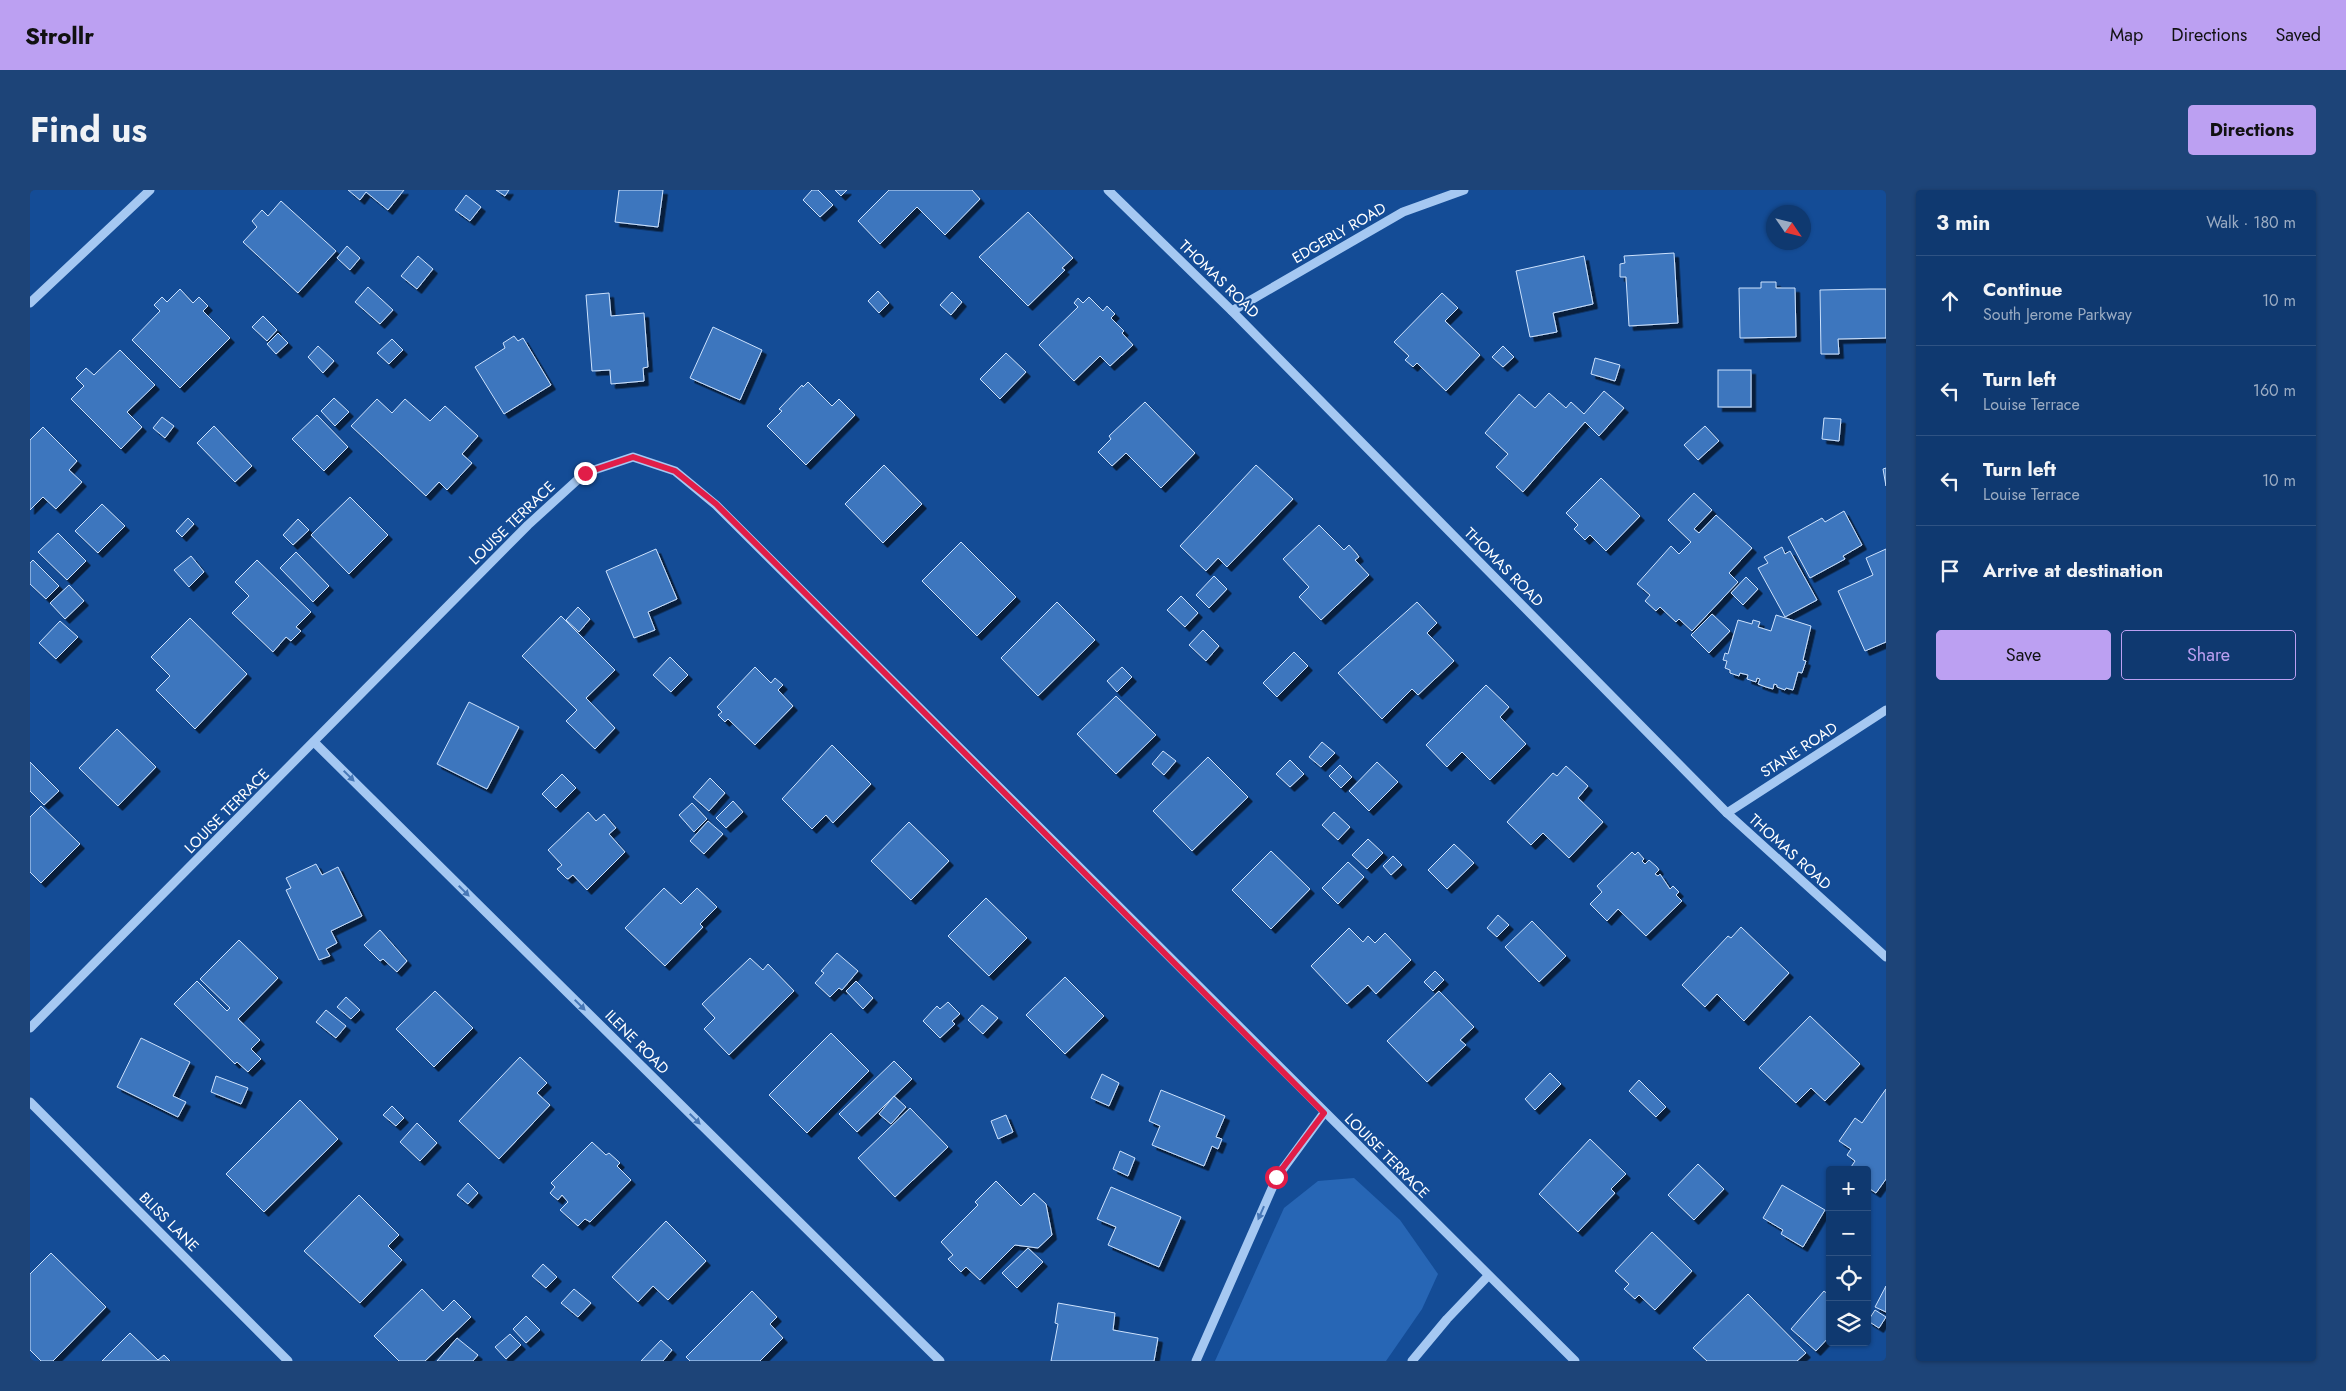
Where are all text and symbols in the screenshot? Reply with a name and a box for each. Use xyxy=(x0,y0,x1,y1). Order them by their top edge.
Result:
text: Strollr xyxy=(25,18,94,53)
text: Map xyxy=(2110,22,2143,48)
text: Directions xyxy=(2171,22,2247,48)
text: Saved xyxy=(2275,22,2321,48)
text: Find us xyxy=(30,105,147,155)
button: Directions xyxy=(2188,105,2316,155)
street label: EDGERLY ROAD xyxy=(1288,197,1390,269)
north arrow xyxy=(1766,205,1811,250)
text: 3 min xyxy=(1936,208,1990,238)
text: Walk · 180 m xyxy=(2206,211,2296,234)
street label: THOMAS ROAD xyxy=(1174,235,1264,323)
text: Continue xyxy=(1983,276,2062,303)
icon: ahead xyxy=(1936,287,1964,315)
text: 10 m xyxy=(2262,289,2296,312)
text: South Jerome Parkway xyxy=(1983,303,2132,326)
text: Turn left xyxy=(1983,366,2056,393)
icon: left xyxy=(1936,377,1964,405)
text: 160 m xyxy=(2253,379,2296,402)
text: Louise Terrace xyxy=(1983,393,2080,416)
text: Turn left xyxy=(1983,456,2056,483)
route end xyxy=(574,462,597,485)
icon: left xyxy=(1936,467,1964,495)
text: 10 m xyxy=(2262,469,2296,492)
street label: LOUISE TERRACE xyxy=(464,476,560,570)
text: Louise Terrace xyxy=(1983,483,2080,506)
street label: THOMAS ROAD xyxy=(1459,522,1549,612)
icon: arrive xyxy=(1936,557,1964,585)
text: Arrive at destination xyxy=(1983,557,2163,584)
button: Save xyxy=(1936,630,2111,680)
button: Share xyxy=(2121,630,2296,680)
street label: STANE ROAD xyxy=(1756,717,1842,783)
street label: LOUISE TERRACE xyxy=(180,764,274,858)
one-way arrow xyxy=(342,770,354,782)
street label: THOMAS ROAD xyxy=(1744,809,1836,895)
one-way arrow xyxy=(458,884,470,896)
one-way arrow xyxy=(574,999,586,1011)
street label: ILENE ROAD xyxy=(600,1005,674,1079)
street label: LOUISE TERRACE xyxy=(1340,1109,1434,1203)
one-way arrow xyxy=(689,1113,701,1125)
route start xyxy=(1265,1166,1288,1189)
map controls xyxy=(1826,1166,1871,1346)
button: + xyxy=(1826,1166,1871,1211)
street label: BLISS LANE xyxy=(134,1187,204,1257)
one-way arrow xyxy=(1256,1206,1264,1220)
button: − xyxy=(1826,1211,1871,1256)
button: locate xyxy=(1826,1256,1871,1301)
button: layers xyxy=(1826,1301,1871,1346)

